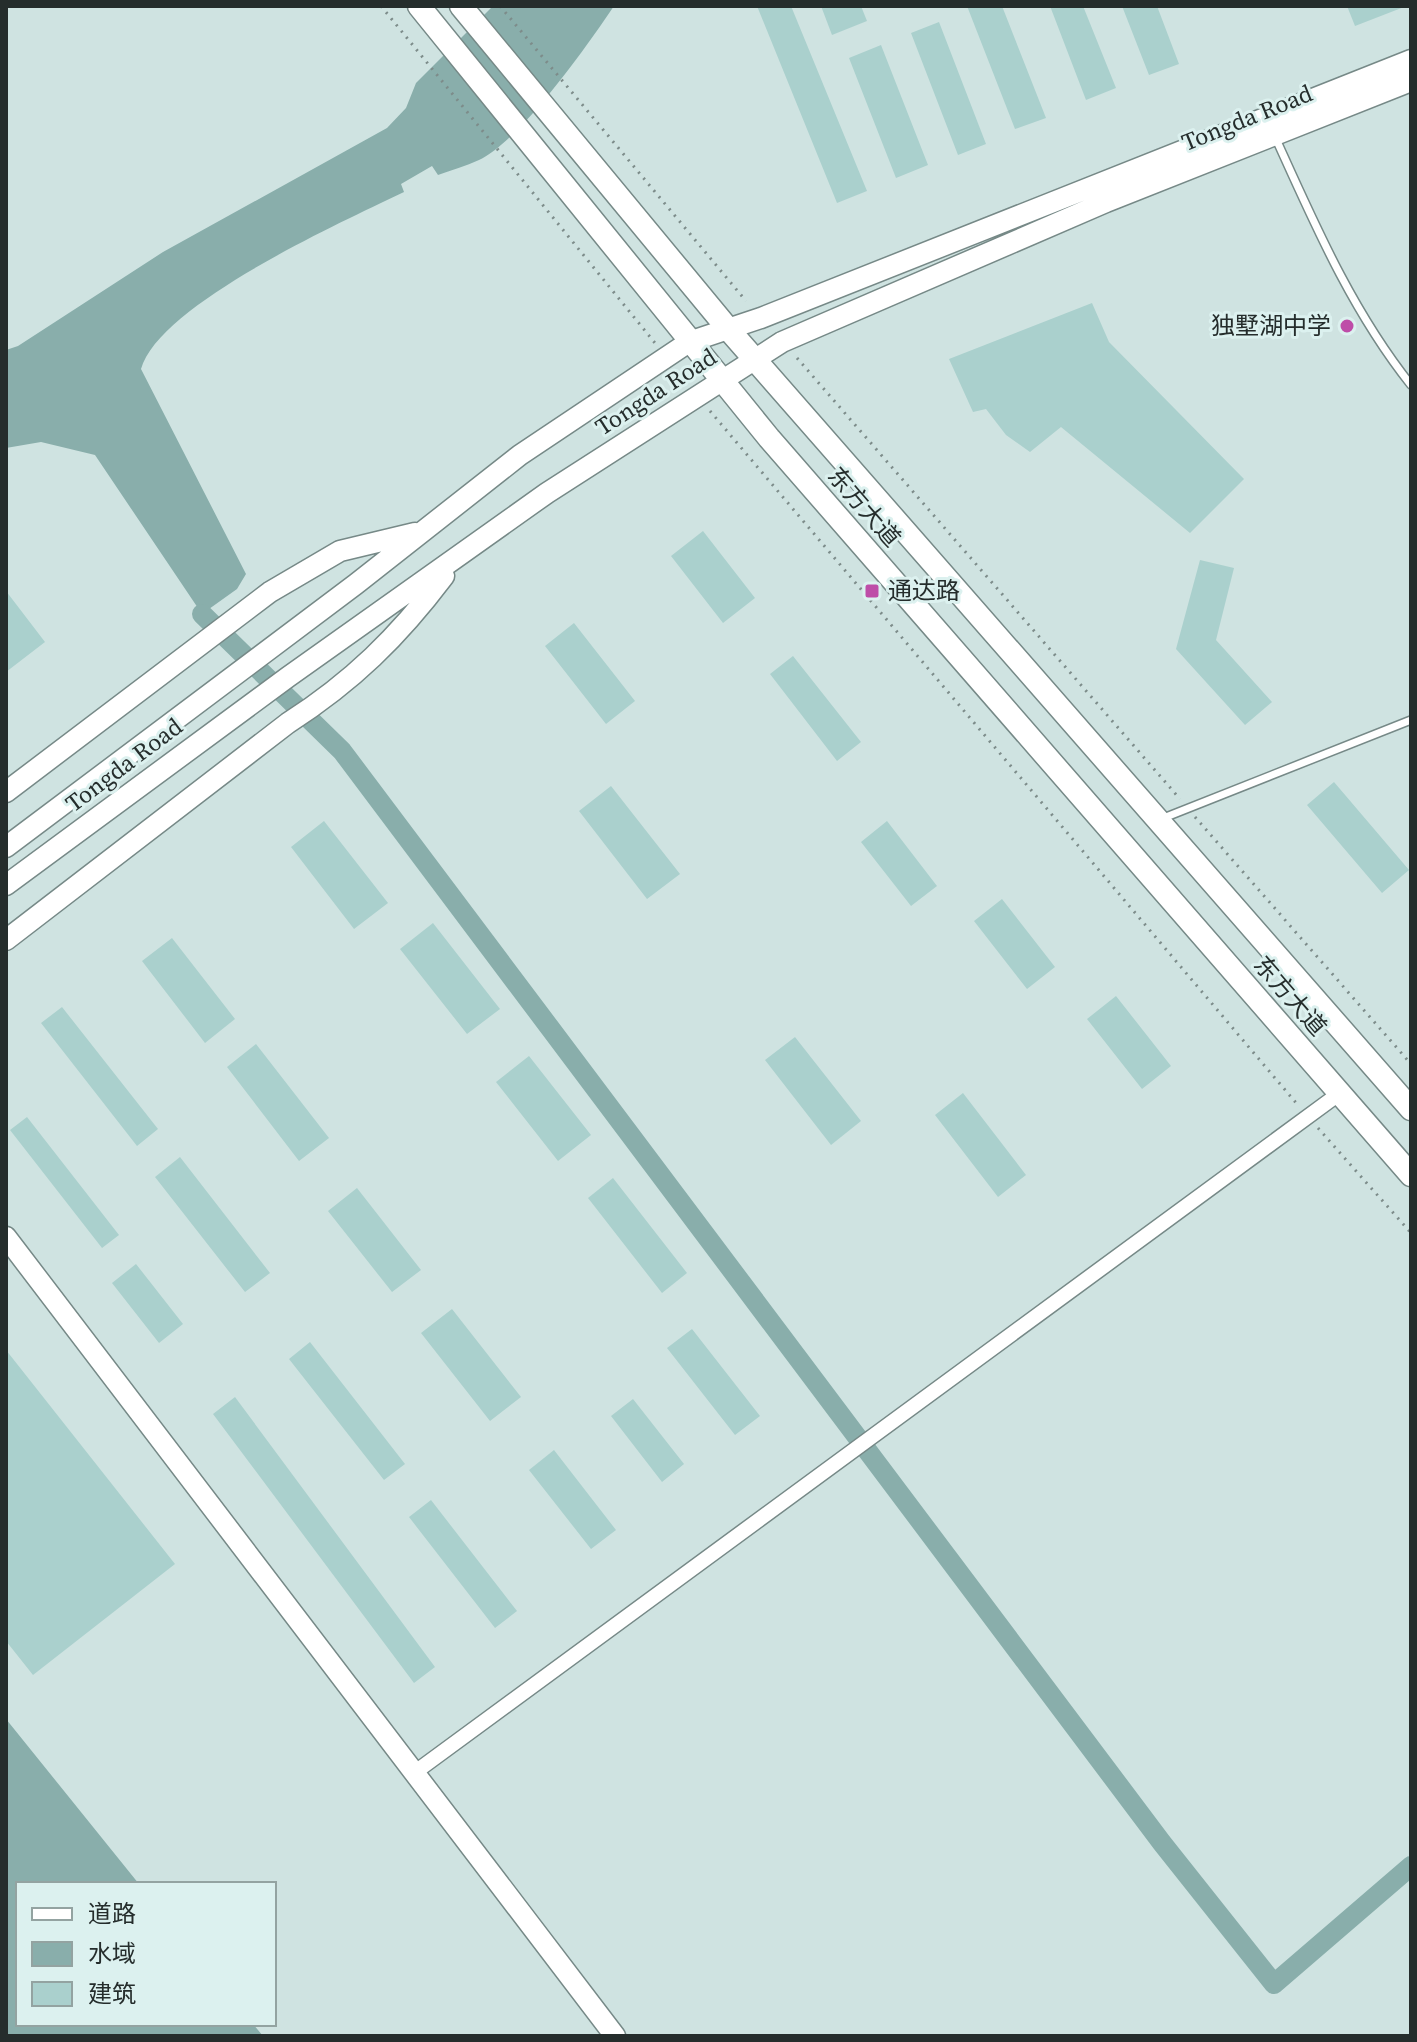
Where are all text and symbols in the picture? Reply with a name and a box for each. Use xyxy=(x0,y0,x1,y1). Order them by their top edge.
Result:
street label: Tongda Road xyxy=(1177,76,1317,159)
place label: 独墅湖中学 xyxy=(1211,309,1331,342)
marker: 独墅湖中学 xyxy=(1338,317,1356,335)
street label: Tongda Road xyxy=(589,340,723,443)
street label: 东方大道 xyxy=(820,460,908,554)
place label: 通达路 xyxy=(888,574,960,607)
marker: 通达路 xyxy=(863,582,881,600)
street label: Tongda Road xyxy=(59,710,189,819)
street label: 东方大道 xyxy=(1246,949,1334,1043)
legend xyxy=(16,1882,276,2026)
text: 道路 xyxy=(88,1897,136,1930)
text: 水域 xyxy=(88,1937,136,1970)
text: 建筑 xyxy=(88,1977,136,2010)

